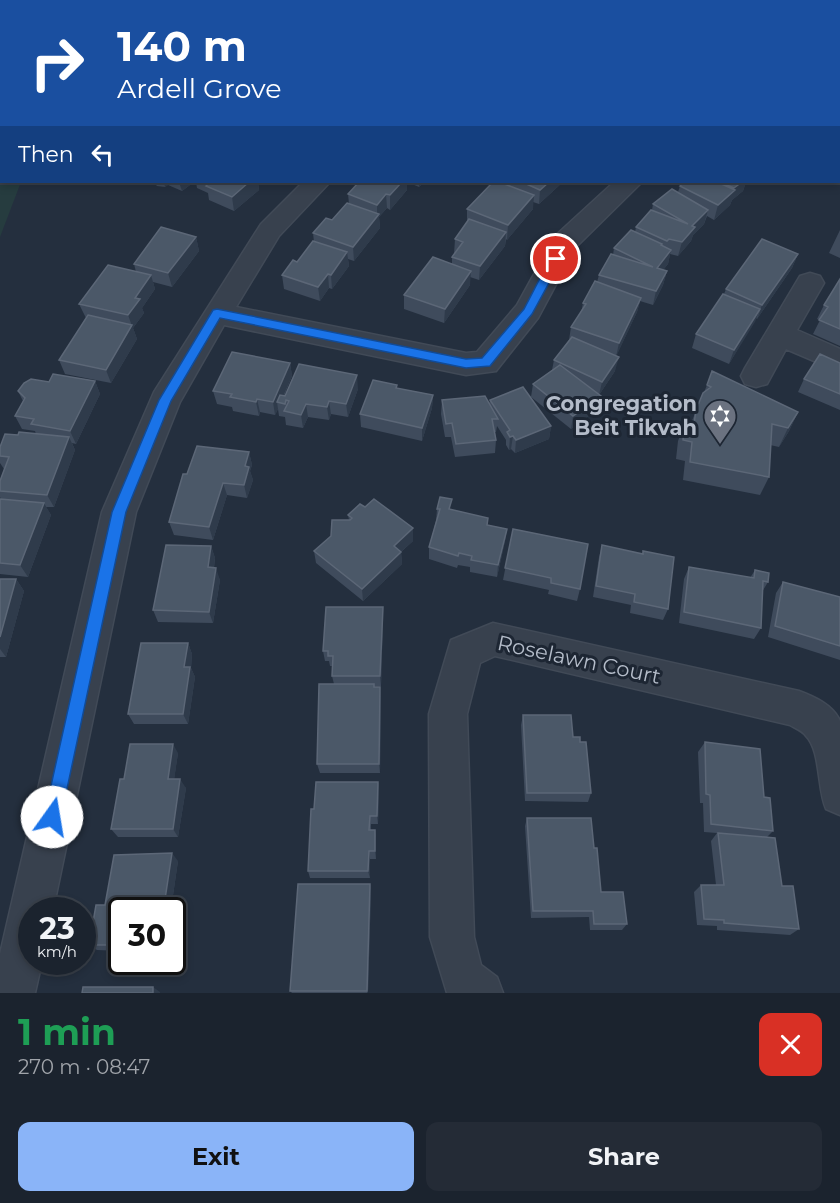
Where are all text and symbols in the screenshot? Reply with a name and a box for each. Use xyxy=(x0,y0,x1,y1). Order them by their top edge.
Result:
text: 140 m xyxy=(117,20,247,72)
icon: right xyxy=(18,24,96,102)
text: Ardell Grove xyxy=(117,72,281,105)
icon: left xyxy=(86,138,119,171)
text: Then xyxy=(18,141,74,168)
pin xyxy=(530,233,581,284)
icon: arrive xyxy=(539,242,572,275)
place label: Congregation Beit Tikvah xyxy=(546,391,697,440)
synagogue icon: Congregation Beit Tikvah xyxy=(702,398,738,445)
street label: Roselawn Court xyxy=(495,630,663,689)
position arrow xyxy=(20,785,84,849)
speed limit sign: 30 xyxy=(108,897,186,975)
text: 23 xyxy=(39,910,75,947)
text: km/h xyxy=(37,942,77,961)
text: 1 min xyxy=(18,1010,116,1054)
button: close xyxy=(759,1013,822,1076)
text: 270 m · 08:47 xyxy=(18,1055,150,1079)
button: Exit xyxy=(18,1122,414,1191)
button: Share xyxy=(426,1122,822,1191)

